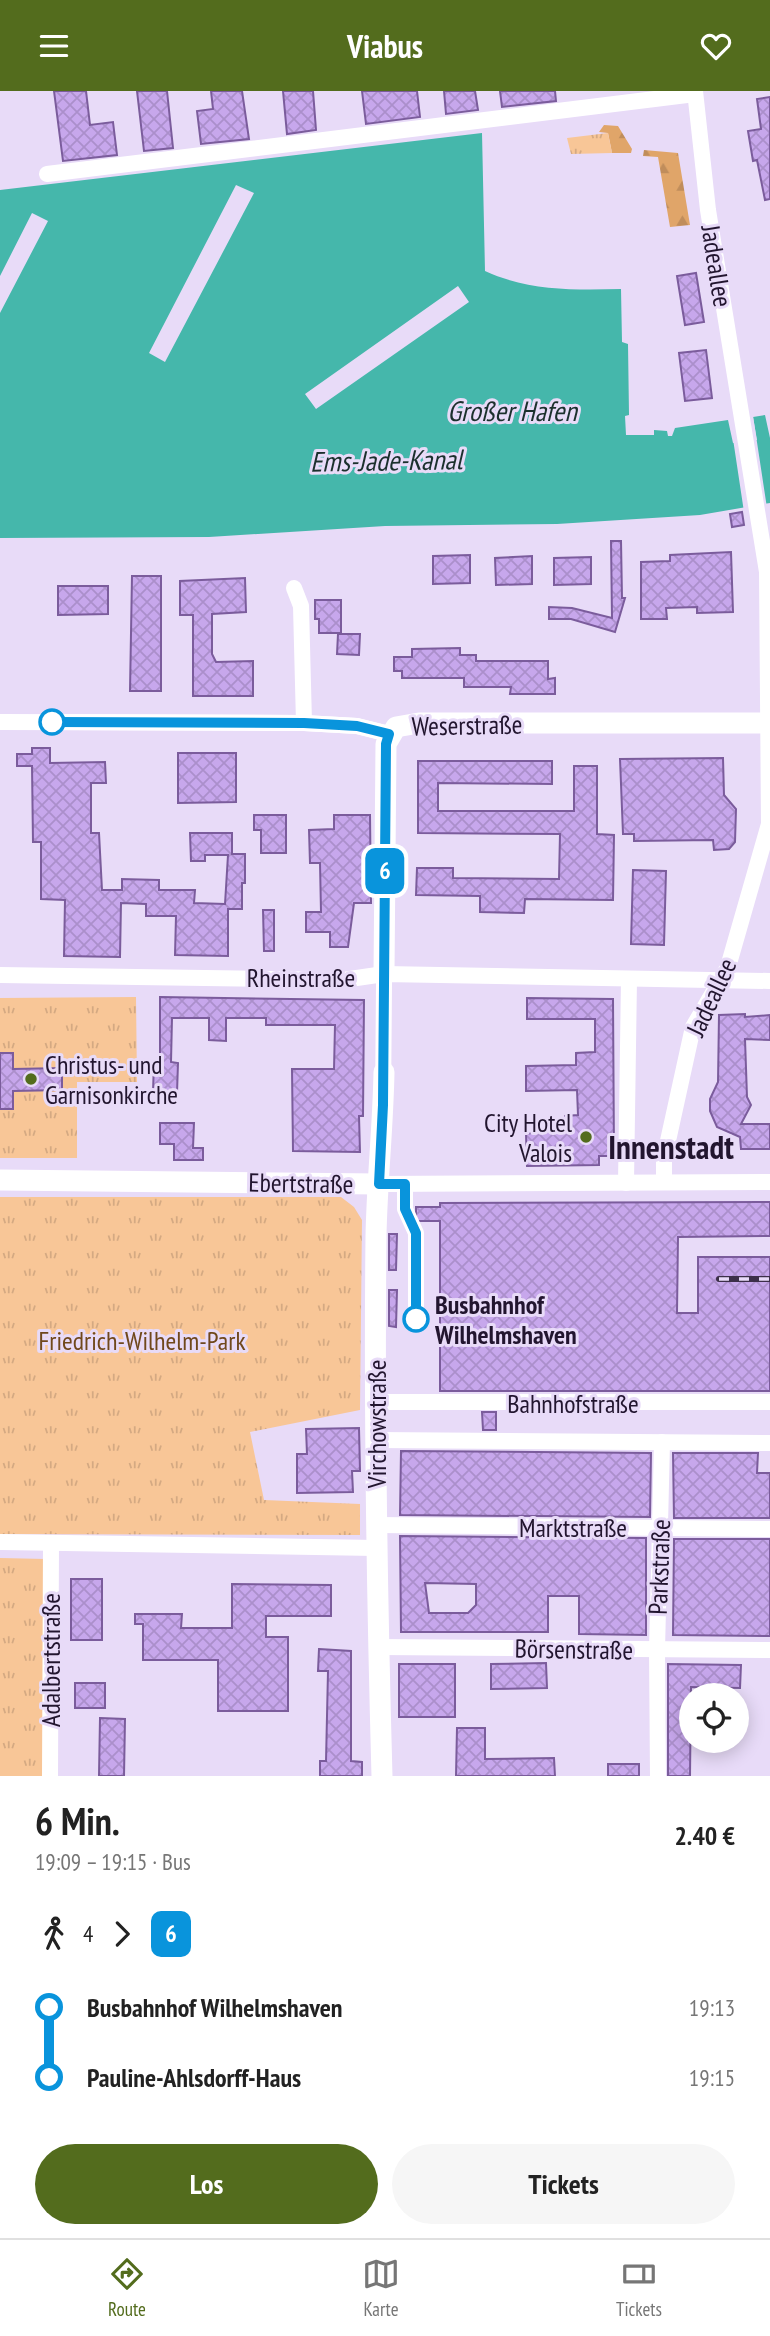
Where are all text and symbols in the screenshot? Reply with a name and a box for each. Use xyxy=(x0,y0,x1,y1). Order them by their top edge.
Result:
text: Viabus xyxy=(347,25,423,67)
icon: menu xyxy=(35,27,73,65)
icon: heart xyxy=(697,27,735,65)
street label: Jadeallee xyxy=(694,222,740,309)
water label: Großer Hafen xyxy=(447,392,578,429)
water label: Ems-Jade-Kanal xyxy=(310,440,465,480)
street label: Weserstraße xyxy=(411,708,523,742)
unlabelled marker xyxy=(39,709,65,735)
line badge: 6 xyxy=(362,848,408,894)
text: 6 xyxy=(379,855,391,886)
street label: Jadeallee xyxy=(678,953,743,1042)
street label: Rheinstraße xyxy=(247,961,355,994)
place label: Christus- und Garnisonkirche xyxy=(45,1048,178,1111)
marker: Christus- und Garnisonkirche xyxy=(23,1071,39,1087)
place label: City Hotel Valois xyxy=(484,1106,572,1169)
district label: Innenstadt xyxy=(608,1125,734,1168)
marker: City Hotel Valois xyxy=(578,1129,594,1145)
street label: Ebertstraße xyxy=(248,1166,354,1200)
place label: Busbahnhof Wilhelmshaven xyxy=(434,1288,577,1351)
marker: Busbahnhof Wilhelmshaven xyxy=(403,1306,429,1332)
park label: Friedrich-Wilhelm-Park xyxy=(39,1324,245,1357)
street label: Virchowstraße xyxy=(360,1360,393,1489)
street label: Bahnhofstraße xyxy=(507,1387,639,1420)
street label: Marktstraße xyxy=(519,1511,627,1544)
street label: Parkstraße xyxy=(641,1519,677,1615)
street label: Adalbertstraße xyxy=(34,1593,67,1727)
street label: Börsenstraße xyxy=(515,1631,633,1667)
map controls xyxy=(679,1683,749,1753)
button: locate xyxy=(679,1683,749,1753)
text: 6 Min. xyxy=(35,1796,120,1845)
text: 2.40 € xyxy=(674,1819,735,1852)
text: 19:09 – 19:15 · Bus xyxy=(35,1847,191,1876)
icon: walk xyxy=(35,1915,73,1953)
icon: forward xyxy=(103,1915,141,1953)
text: 6 xyxy=(165,1918,177,1949)
text: 4 xyxy=(83,1919,93,1948)
text: Busbahnhof Wilhelmshaven xyxy=(87,1991,342,2024)
text: 19:13 xyxy=(689,1993,735,2022)
text: Pauline-Ahlsdorff-Haus xyxy=(87,2061,301,2094)
text: 19:15 xyxy=(689,2063,735,2092)
button: Los xyxy=(35,2144,378,2224)
button: Tickets xyxy=(392,2144,735,2224)
tab: Route xyxy=(108,2255,146,2321)
tab: Karte xyxy=(362,2255,400,2321)
tab: Tickets xyxy=(616,2255,662,2321)

